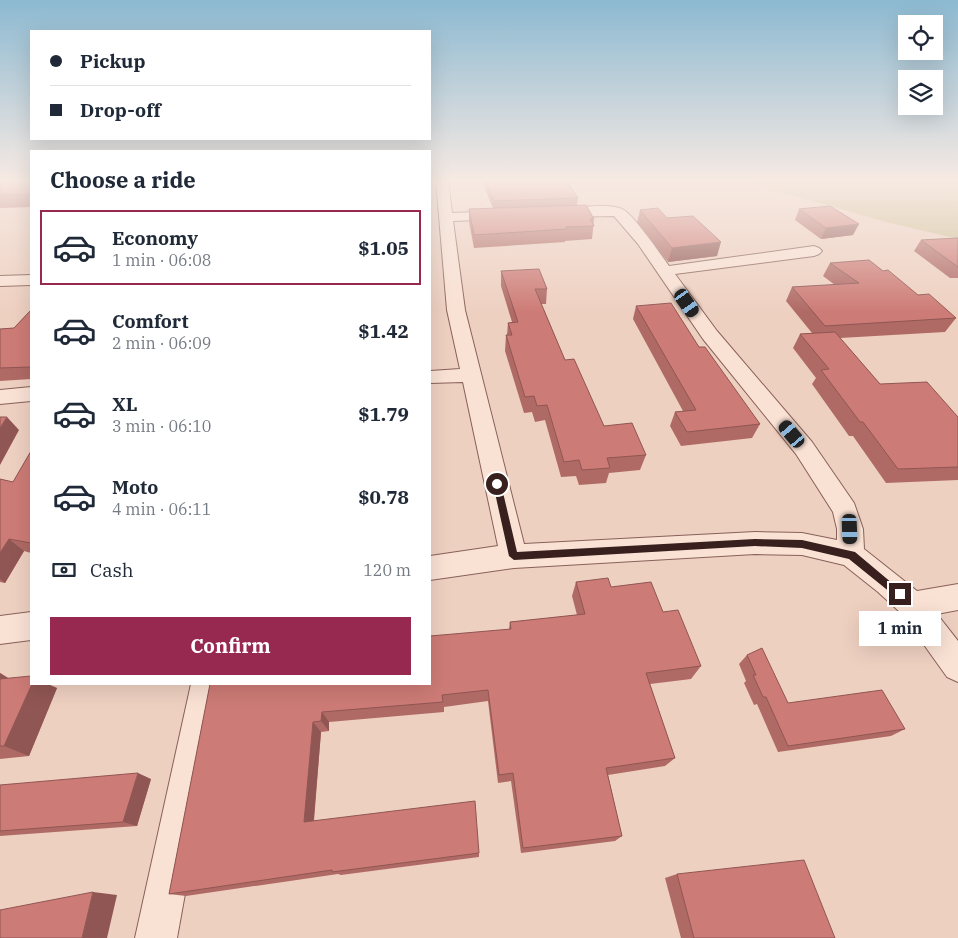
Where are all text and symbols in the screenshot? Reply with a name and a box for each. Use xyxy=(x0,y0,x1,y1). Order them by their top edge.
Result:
map controls xyxy=(898,15,943,115)
button: locate xyxy=(898,15,943,60)
text: Pickup xyxy=(80,49,145,73)
button: layers xyxy=(898,70,943,115)
text: Drop-off xyxy=(80,98,161,122)
text: Choose a ride xyxy=(50,165,196,194)
icon: car xyxy=(52,225,97,270)
text: Economy xyxy=(112,226,198,250)
text: $1.05 xyxy=(358,236,409,260)
text: 1 min · 06:08 xyxy=(112,250,211,270)
car xyxy=(672,286,701,320)
icon: car xyxy=(52,308,97,353)
text: Comfort xyxy=(112,309,189,333)
text: $1.42 xyxy=(358,319,409,343)
text: 2 min · 06:09 xyxy=(112,333,211,353)
icon: car xyxy=(52,391,97,436)
text: XL xyxy=(112,392,138,416)
text: $1.79 xyxy=(358,402,409,426)
text: 3 min · 06:10 xyxy=(112,416,211,436)
car xyxy=(776,418,807,450)
route start xyxy=(486,473,508,495)
icon: car xyxy=(52,474,97,519)
text: Moto xyxy=(112,475,158,499)
text: $0.78 xyxy=(358,485,409,509)
text: 4 min · 06:11 xyxy=(112,499,211,519)
car xyxy=(841,514,858,544)
icon: cash xyxy=(50,556,78,584)
text: Cash xyxy=(90,558,134,582)
text: 120 m xyxy=(363,560,411,580)
route end xyxy=(889,583,911,605)
callout: 1 min xyxy=(859,612,941,646)
button: Confirm xyxy=(50,617,411,675)
text: 1 min xyxy=(878,618,922,638)

